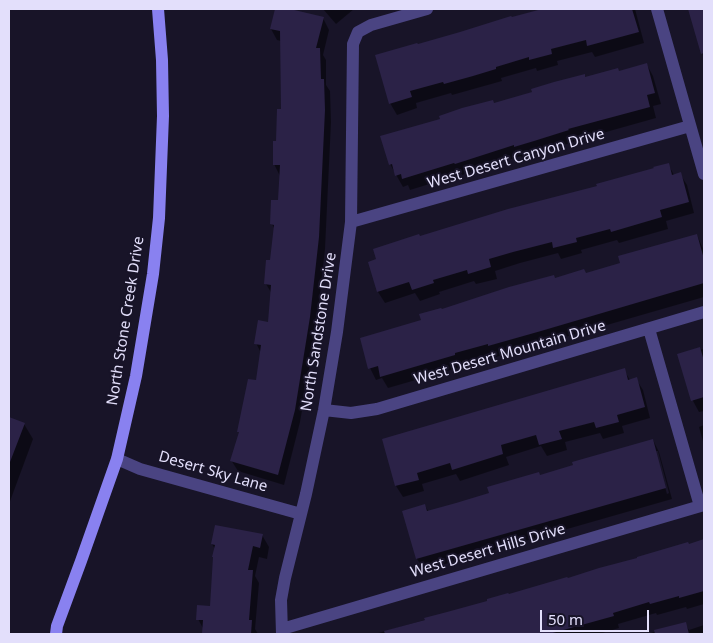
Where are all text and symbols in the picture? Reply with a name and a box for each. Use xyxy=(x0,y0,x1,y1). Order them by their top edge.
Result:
street label: West Desert Canyon Drive xyxy=(425,125,607,193)
street label: North Stone Creek Drive xyxy=(104,235,148,407)
street label: North Sandstone Drive xyxy=(298,251,340,413)
street label: West Desert Mountain Drive xyxy=(412,317,608,389)
street label: Desert Sky Lane xyxy=(157,448,269,496)
street label: West Desert Hills Drive xyxy=(409,520,567,582)
scale bar xyxy=(543,600,652,632)
text: 50 m xyxy=(548,609,583,629)

